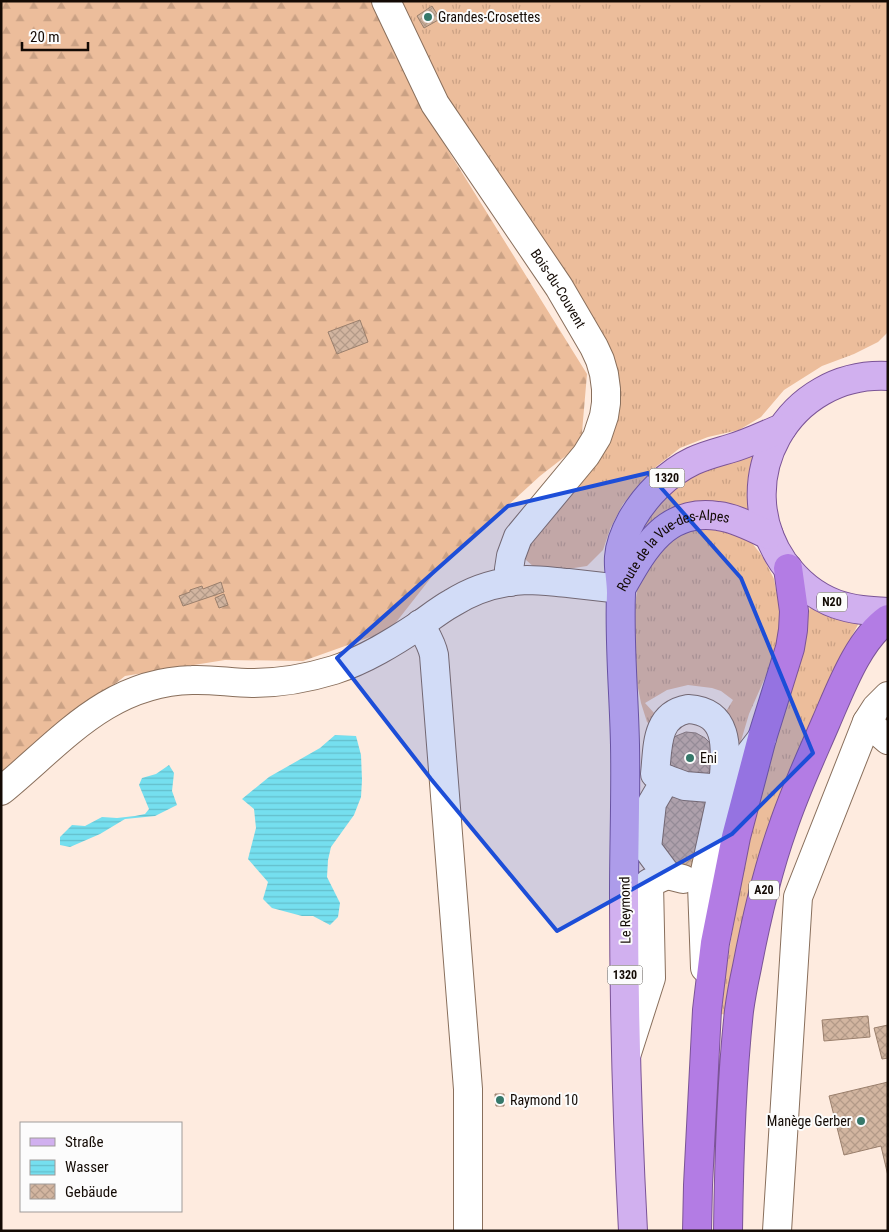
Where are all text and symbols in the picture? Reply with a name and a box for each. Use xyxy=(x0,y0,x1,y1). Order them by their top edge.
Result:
place label: Grandes-Crosettes xyxy=(438,9,540,25)
marker: Grandes-Crosettes xyxy=(422,11,434,23)
scale bar xyxy=(22,20,89,52)
text: 20 m xyxy=(30,28,60,46)
street label: Bois-du-Couvent xyxy=(528,246,589,331)
road number: 1320 xyxy=(650,468,684,488)
street label: Route de la Vue-des-Alpes xyxy=(614,507,731,594)
road number: N20 xyxy=(817,592,847,612)
place label: Eni xyxy=(700,750,717,766)
marker: Eni xyxy=(684,752,696,764)
street label: Le Reymond xyxy=(616,876,634,944)
road number: A20 xyxy=(749,880,779,900)
road number: 1320 xyxy=(608,966,642,984)
place label: Raymond 10 xyxy=(510,1092,578,1108)
marker: Raymond 10 xyxy=(494,1094,506,1106)
place label: Manège Gerber xyxy=(767,1113,851,1129)
marker: Manège Gerber xyxy=(855,1115,867,1127)
legend xyxy=(20,1122,182,1212)
text: Straße xyxy=(65,1133,104,1151)
text: Wasser xyxy=(65,1158,109,1176)
text: Gebäude xyxy=(65,1183,117,1201)

